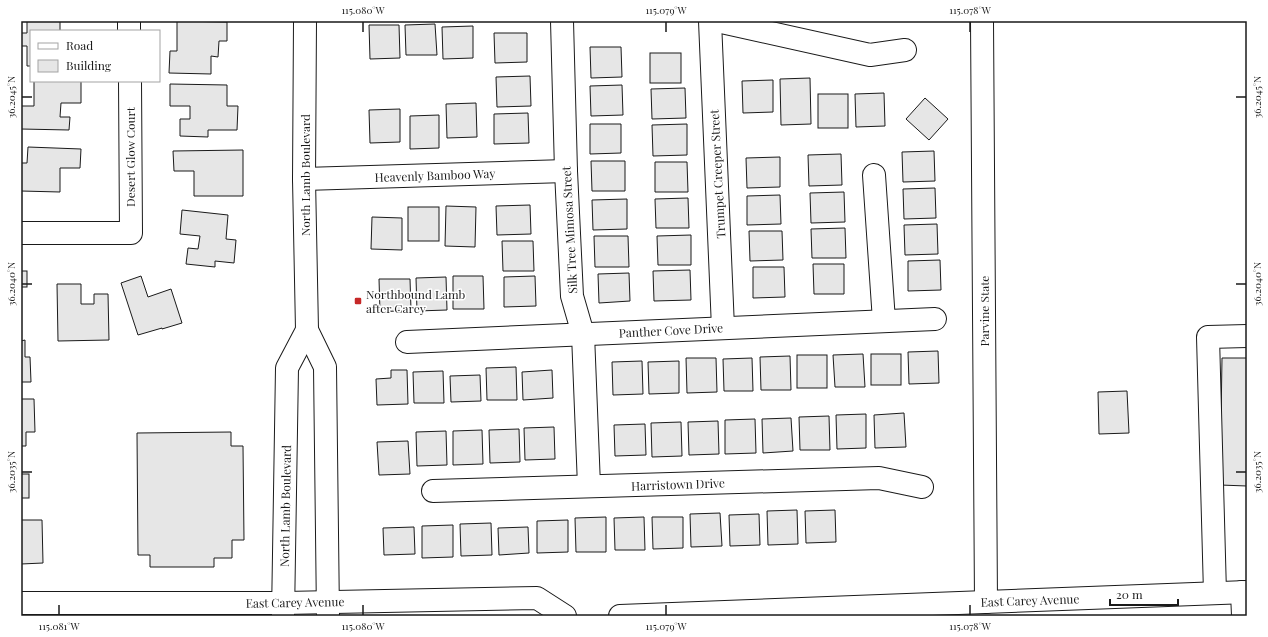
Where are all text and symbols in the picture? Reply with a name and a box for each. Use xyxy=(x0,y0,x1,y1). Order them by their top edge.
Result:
text: 115.080°W xyxy=(341,3,386,17)
text: 115.079°W xyxy=(645,3,688,17)
text: 115.078°W xyxy=(949,3,992,17)
legend xyxy=(30,30,160,82)
text: Road xyxy=(66,37,93,53)
text: Building xyxy=(66,57,112,73)
text: 36.2045°N xyxy=(4,76,18,118)
text: 36.2045°N xyxy=(1250,76,1264,118)
street label: Desert Glow Court xyxy=(122,106,138,207)
street label: Trumpet Creeper Street xyxy=(706,108,728,239)
street label: North Lamb Boulevard xyxy=(297,114,313,236)
street label: Heavenly Bamboo Way xyxy=(374,165,496,185)
street label: Silk Tree Mimosa Street xyxy=(558,165,580,294)
text: 36.2040°N xyxy=(4,262,18,306)
text: 36.2040°N xyxy=(1250,262,1264,306)
street label: Parvine State xyxy=(976,276,992,346)
place label: Northbound Lamb after Carey xyxy=(366,286,466,316)
marker: Northbound Lamb after Carey xyxy=(353,296,363,306)
street label: Panther Cove Drive xyxy=(618,319,724,341)
street label: North Lamb Boulevard xyxy=(276,445,294,567)
text: 36.2035°N xyxy=(4,451,18,493)
text: 36.2035°N xyxy=(1250,451,1264,493)
street label: Harristown Drive xyxy=(631,474,725,494)
scale bar xyxy=(1110,581,1178,607)
text: 20 m xyxy=(1116,586,1143,602)
street label: East Carey Avenue xyxy=(980,590,1080,610)
street label: East Carey Avenue xyxy=(245,593,345,611)
text: 115.081°W xyxy=(38,619,80,633)
text: 115.080°W xyxy=(341,619,386,633)
text: 115.079°W xyxy=(645,619,688,633)
text: 115.078°W xyxy=(949,619,992,633)

